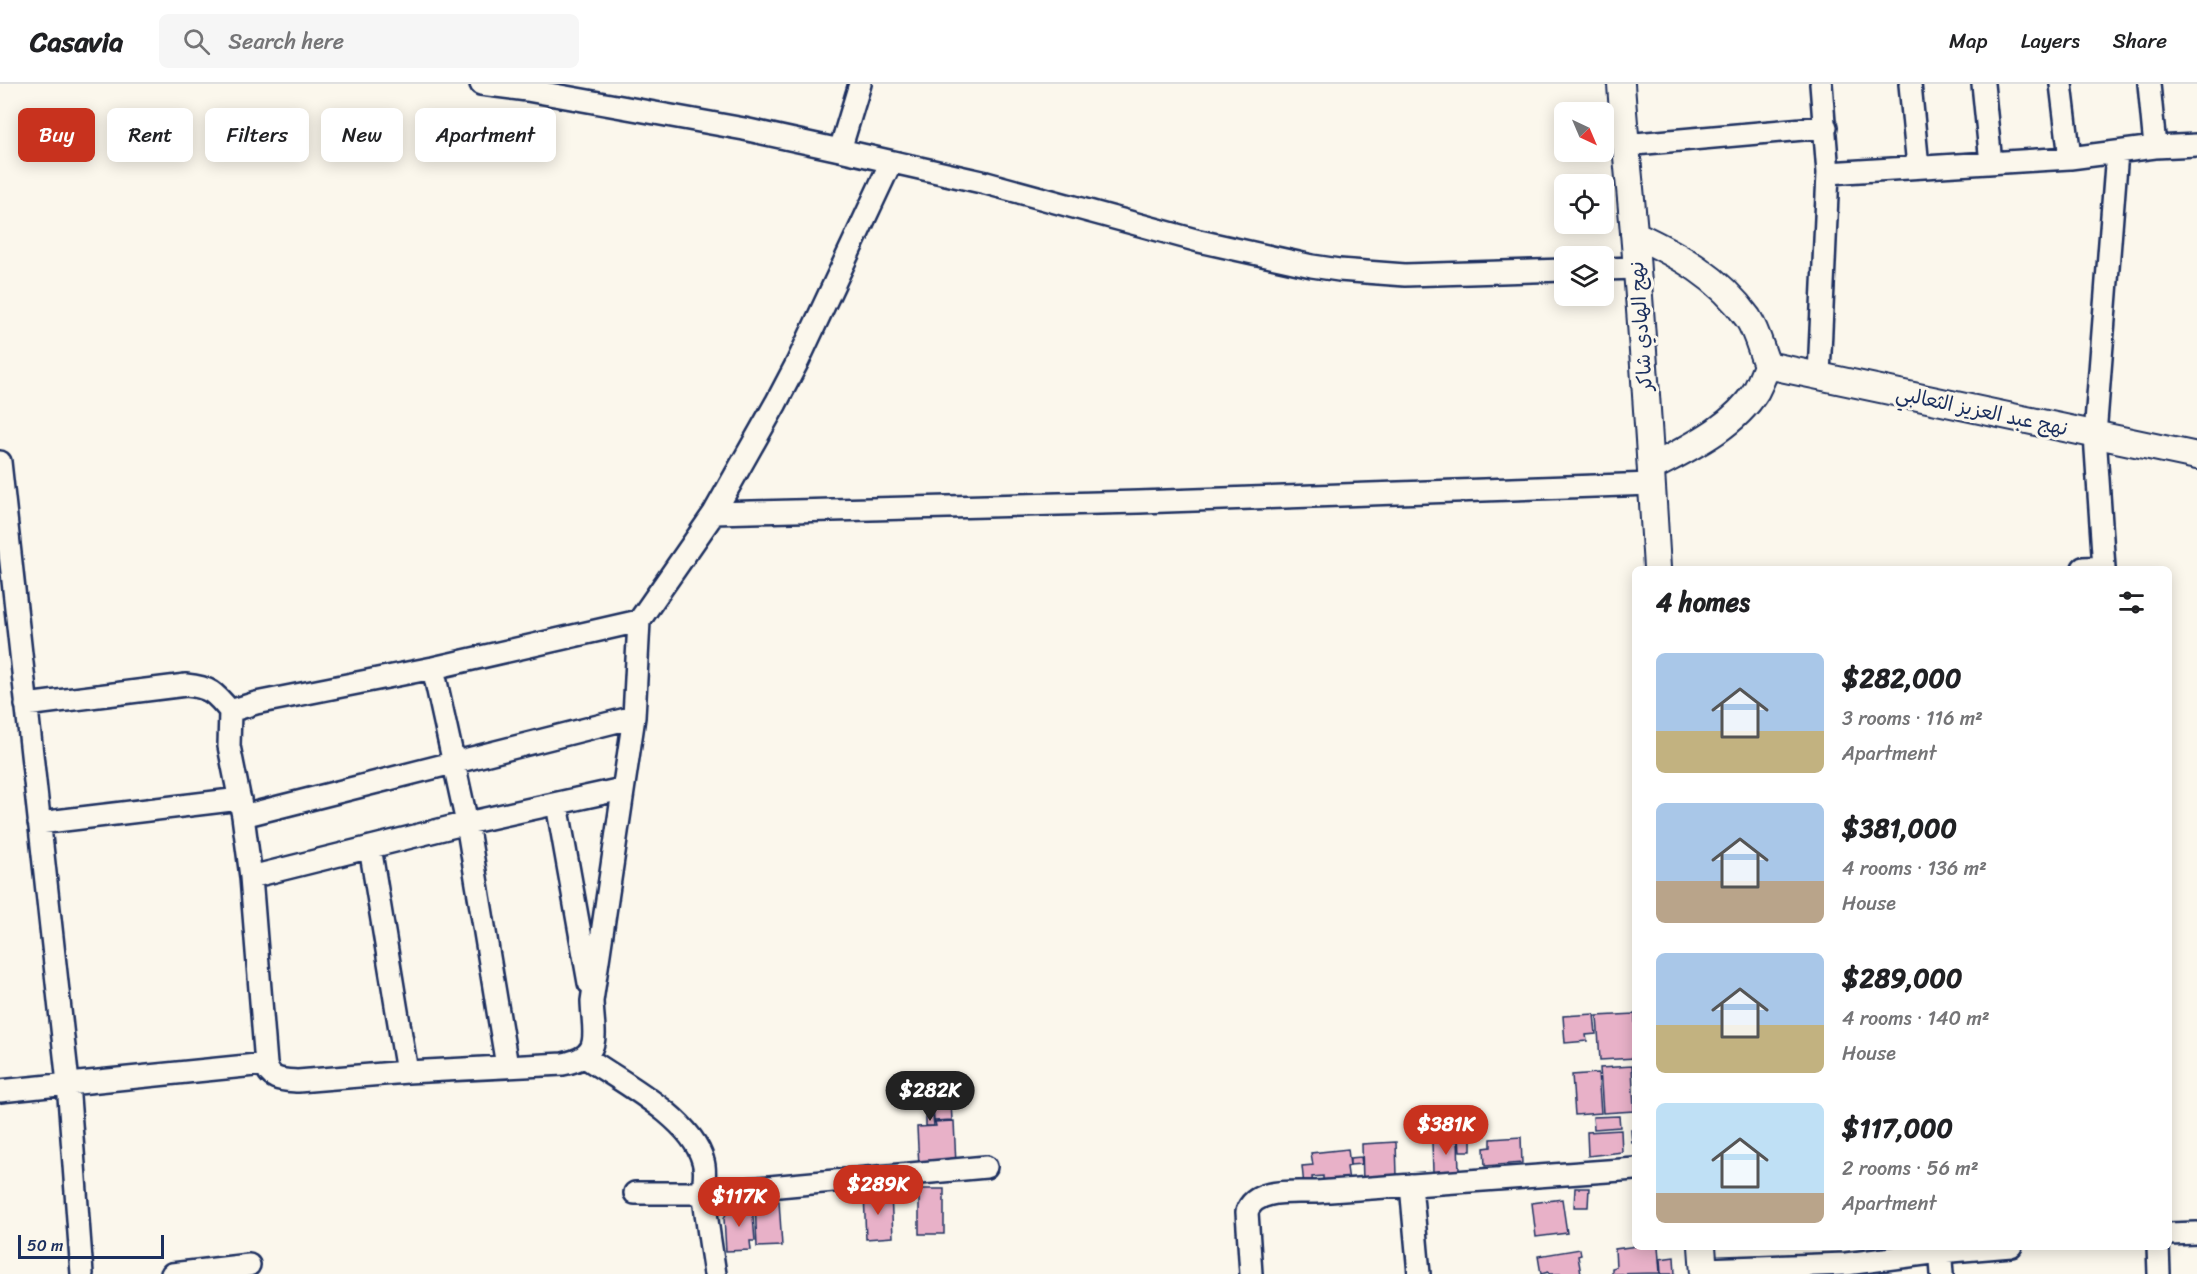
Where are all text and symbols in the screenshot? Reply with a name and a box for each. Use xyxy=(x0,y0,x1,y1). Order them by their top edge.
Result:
search box xyxy=(159,14,579,68)
text: Casavia xyxy=(30,17,123,66)
text: Search here xyxy=(228,22,344,61)
text: Map xyxy=(1949,22,1988,60)
text: Layers xyxy=(2021,22,2080,60)
text: Share xyxy=(2113,22,2167,60)
icon: search xyxy=(180,25,213,58)
north arrow xyxy=(1554,102,1614,162)
map controls xyxy=(1554,102,1614,306)
chip: Buy xyxy=(18,108,95,162)
chip: Rent xyxy=(107,108,193,162)
chip: Filters xyxy=(205,108,309,162)
chip: New xyxy=(321,108,403,162)
chip: Apartment xyxy=(415,108,556,162)
button: locate xyxy=(1554,174,1614,234)
button: layers xyxy=(1554,246,1614,306)
street label: نهج الهادي شاكر xyxy=(1619,260,1663,394)
street label: نهج عبد العزيز الثعالبي xyxy=(1893,376,2071,446)
text: 4 homes xyxy=(1656,579,1750,625)
icon: filters xyxy=(2115,586,2148,619)
text: $282,000 xyxy=(1842,655,1961,701)
icon: home xyxy=(1704,677,1776,749)
text: 3 rooms · 116 m² xyxy=(1842,701,1983,736)
text: Apartment xyxy=(1842,736,1936,771)
text: $381,000 xyxy=(1842,805,1957,851)
icon: home xyxy=(1704,827,1776,899)
text: 4 rooms · 136 m² xyxy=(1842,851,1987,886)
text: House xyxy=(1842,886,1896,921)
text: $289,000 xyxy=(1842,955,1962,1001)
icon: home xyxy=(1704,977,1776,1049)
text: 4 rooms · 140 m² xyxy=(1842,1001,1990,1036)
text: House xyxy=(1842,1036,1896,1071)
pin: $282K xyxy=(888,1071,972,1122)
text: $282K xyxy=(900,1073,960,1108)
pin: $381K xyxy=(1404,1105,1488,1156)
text: $117,000 xyxy=(1842,1105,1953,1151)
text: $381K xyxy=(1417,1107,1475,1142)
icon: home xyxy=(1704,1127,1776,1199)
text: 2 rooms · 56 m² xyxy=(1842,1151,1979,1186)
pin: $289K xyxy=(836,1165,920,1216)
text: $289K xyxy=(847,1167,909,1202)
pin: $117K xyxy=(697,1177,781,1228)
text: $117K xyxy=(712,1179,766,1214)
text: Apartment xyxy=(1842,1186,1936,1221)
text: 50 m xyxy=(27,1231,63,1260)
scale bar xyxy=(18,1232,164,1260)

